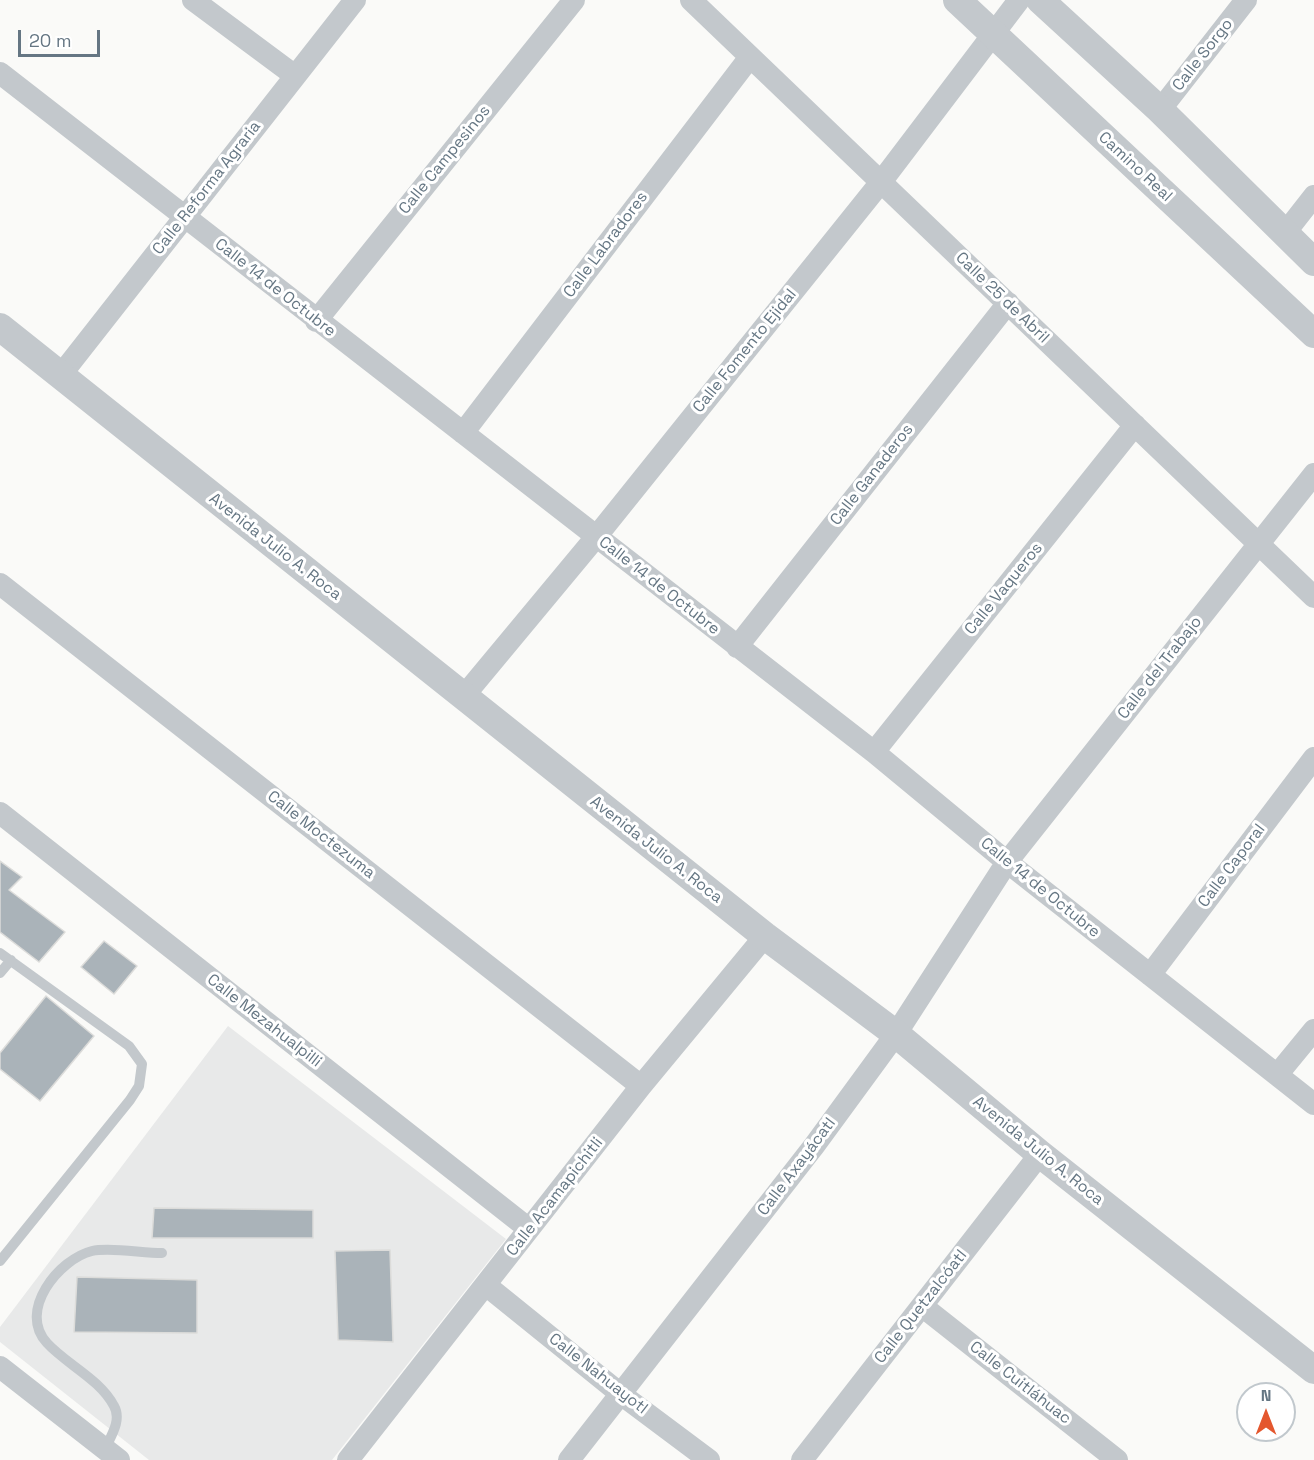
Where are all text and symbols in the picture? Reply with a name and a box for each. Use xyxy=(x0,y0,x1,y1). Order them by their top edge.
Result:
street label: Calle Sorgo xyxy=(1169,15,1237,95)
scale bar xyxy=(21,18,104,56)
text: 20 m xyxy=(29,29,72,52)
street label: Calle Campesinos xyxy=(395,102,495,218)
street label: Calle Reforma Agraria xyxy=(149,117,265,259)
street label: Camino Real xyxy=(1094,128,1176,206)
street label: Calle Labradores xyxy=(560,188,652,302)
street label: Calle 14 de Octubre xyxy=(211,235,339,341)
street label: Calle 25 de Abril xyxy=(951,249,1053,347)
street label: Calle Fomento Ejidal xyxy=(689,285,801,417)
street label: Calle Ganaderos xyxy=(826,421,918,529)
street label: Avenida Julio A. Roca xyxy=(205,489,345,605)
street label: Calle 14 de Octubre xyxy=(595,533,723,639)
street label: Calle Vaqueros xyxy=(961,539,1047,639)
street label: Calle del Trabajo xyxy=(1114,613,1206,723)
street label: Calle Moctezuma xyxy=(263,787,379,883)
street label: Avenida Julio A. Roca xyxy=(586,792,726,908)
street label: Calle Caporal xyxy=(1194,821,1270,911)
street label: Calle 14 de Octubre xyxy=(976,834,1104,942)
street label: Calle Mezahualpilli xyxy=(203,970,325,1072)
street label: Avenida Julio A. Roca xyxy=(969,1092,1107,1210)
street label: Calle Axayácatl xyxy=(754,1114,840,1220)
street label: Calle Acamapichitli xyxy=(503,1134,607,1260)
street label: Calle Quetzalcóatl xyxy=(871,1246,971,1368)
street label: Calle Nahuayotl xyxy=(545,1330,651,1418)
street label: Calle Cuitláhuac xyxy=(965,1337,1075,1429)
north arrow xyxy=(1236,1382,1296,1442)
text: N xyxy=(1261,1385,1271,1406)

